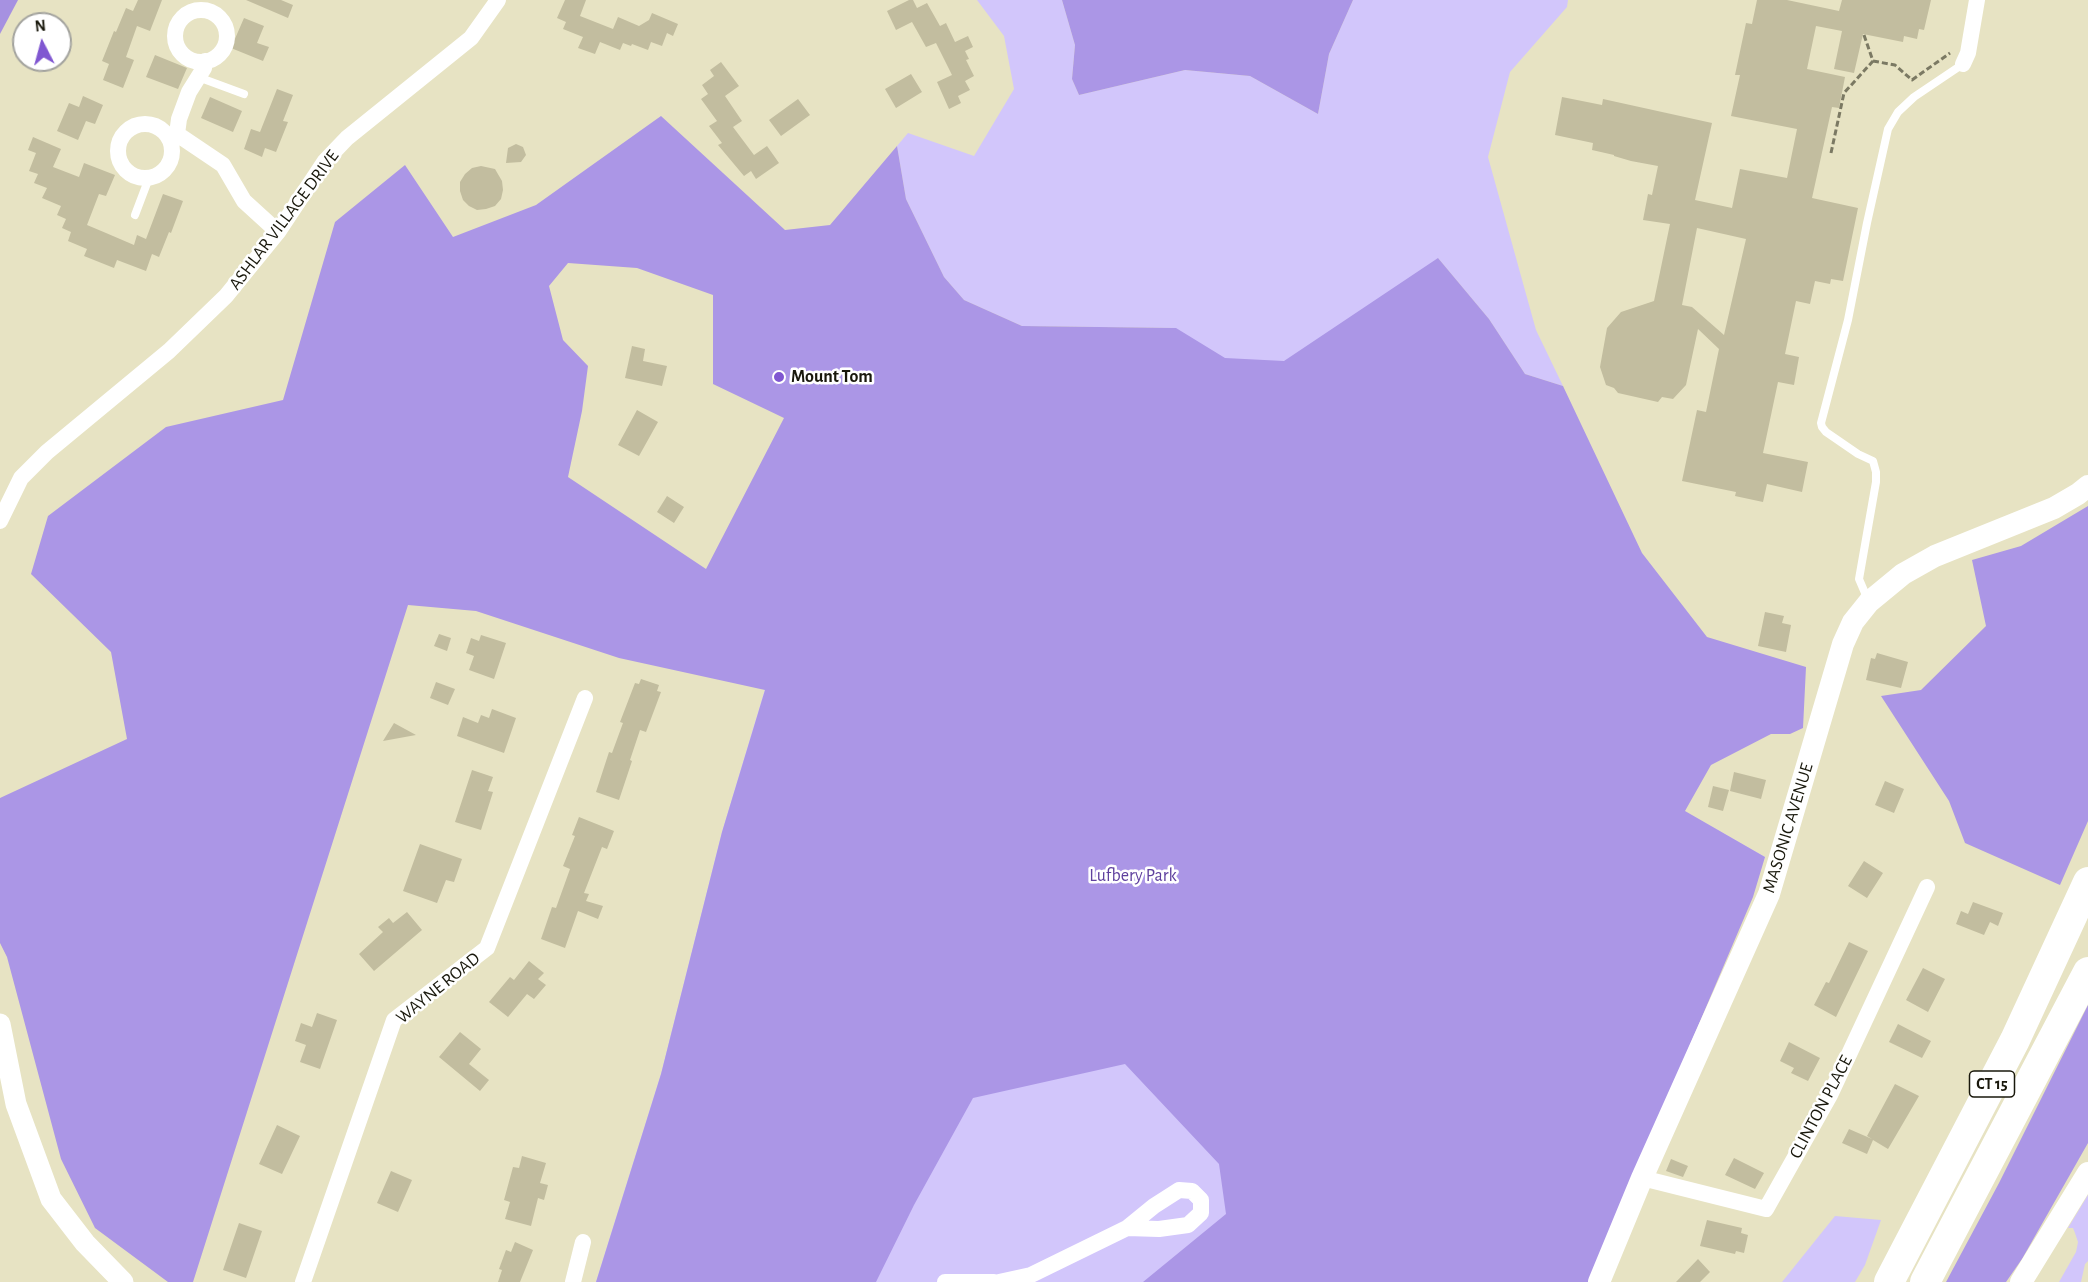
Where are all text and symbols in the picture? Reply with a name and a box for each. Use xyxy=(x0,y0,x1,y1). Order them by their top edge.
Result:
north arrow xyxy=(12,12,72,72)
text: N xyxy=(34,18,47,35)
street label: ASHLAR VILLAGE DRIVE xyxy=(224,146,344,294)
place label: Mount Tom xyxy=(791,366,873,388)
marker: Mount Tom xyxy=(772,370,786,384)
street label: MASONIC AVENUE xyxy=(1758,760,1818,896)
park label: Lufbery Park xyxy=(1089,865,1177,887)
street label: WAYNE ROAD xyxy=(392,948,484,1028)
street label: CLINTON PLACE xyxy=(1785,1052,1857,1162)
road number: CT 15 xyxy=(1970,1071,2014,1097)

